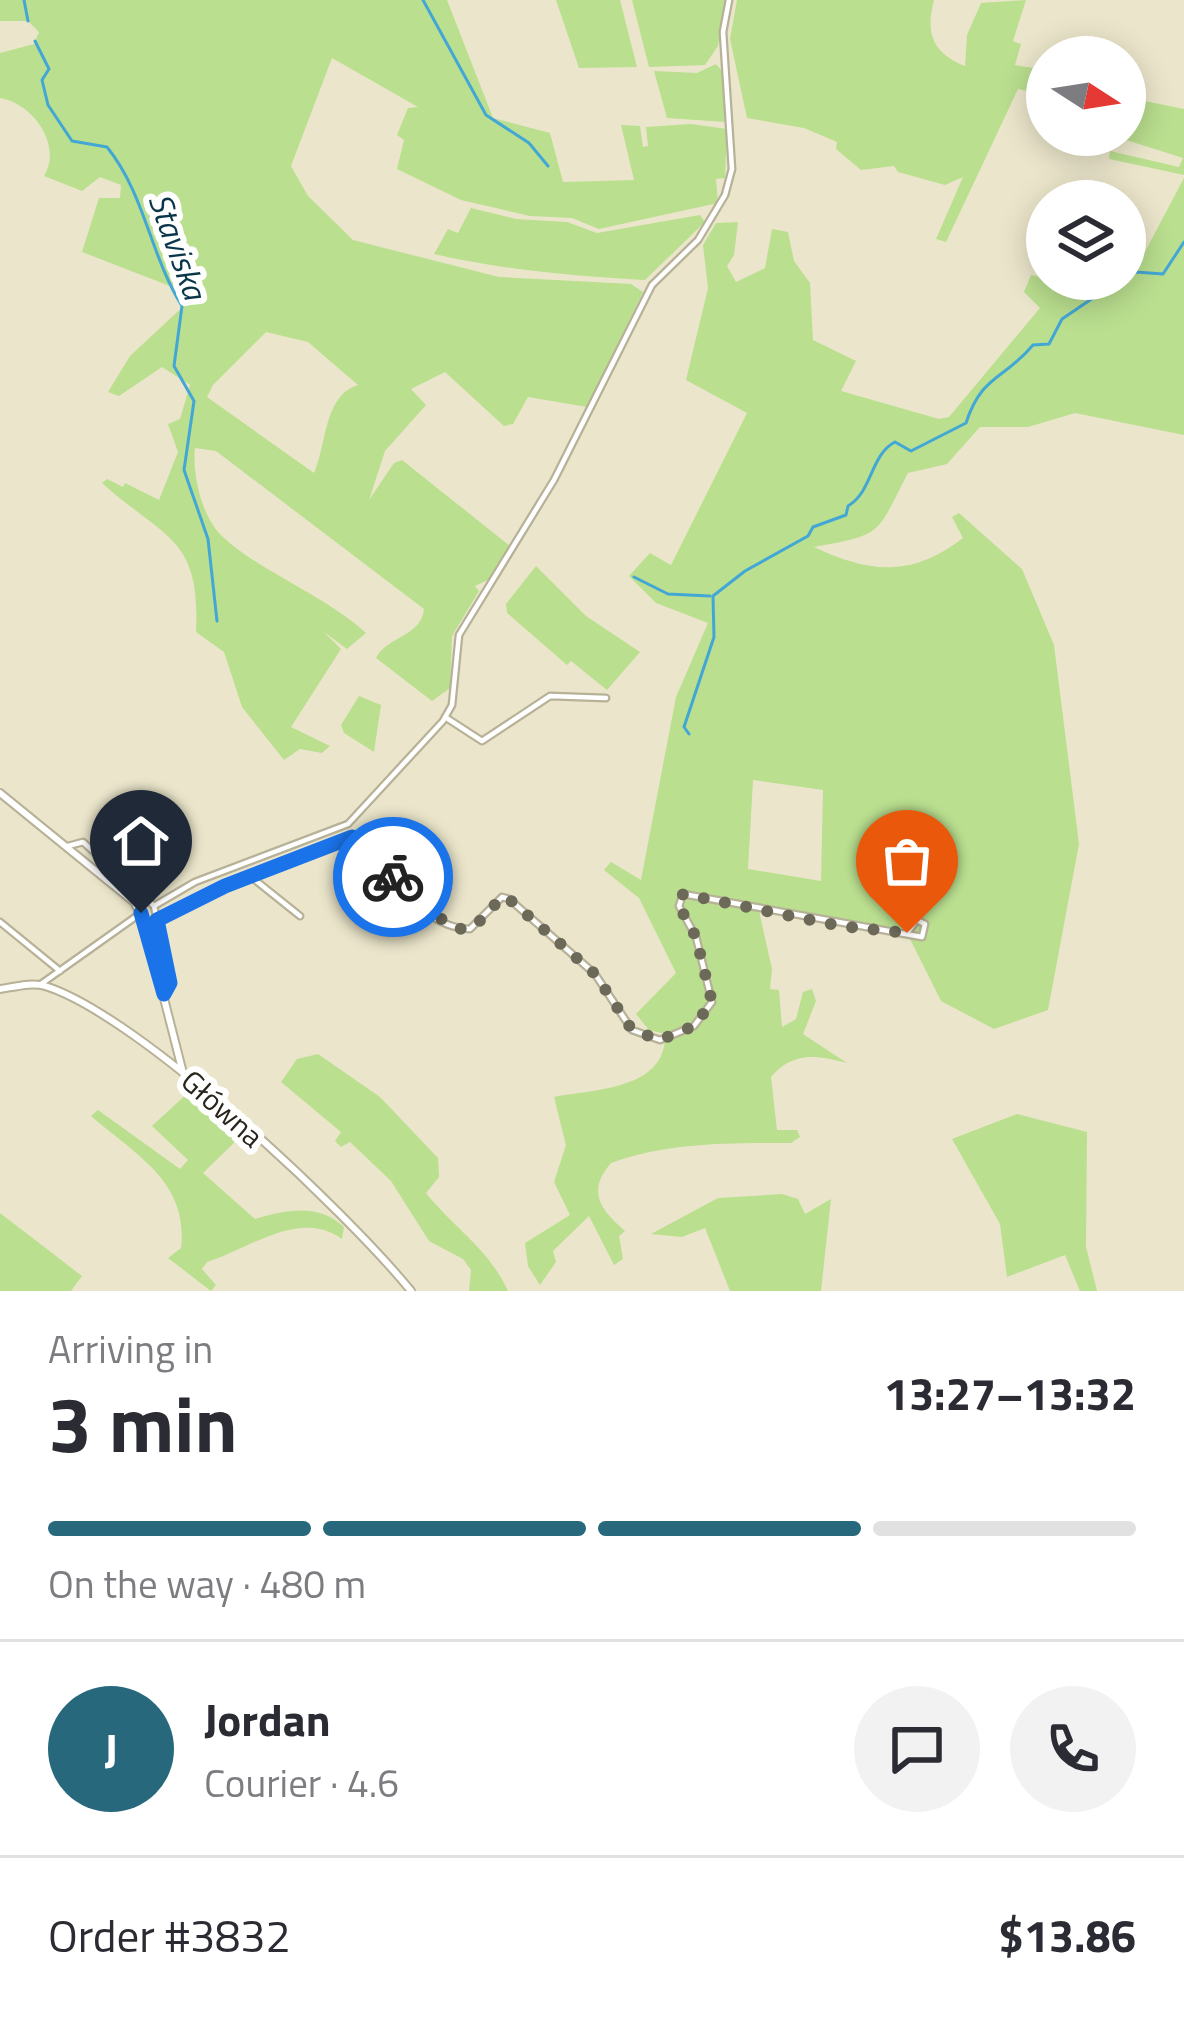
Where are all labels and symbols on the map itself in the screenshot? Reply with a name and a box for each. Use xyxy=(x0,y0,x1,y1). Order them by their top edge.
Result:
north arrow xyxy=(1026,36,1146,156)
water label: Staviska xyxy=(136,186,221,309)
pin xyxy=(90,790,192,913)
pin xyxy=(856,810,958,933)
courier xyxy=(333,817,453,937)
street label: Główna xyxy=(171,1059,274,1158)

